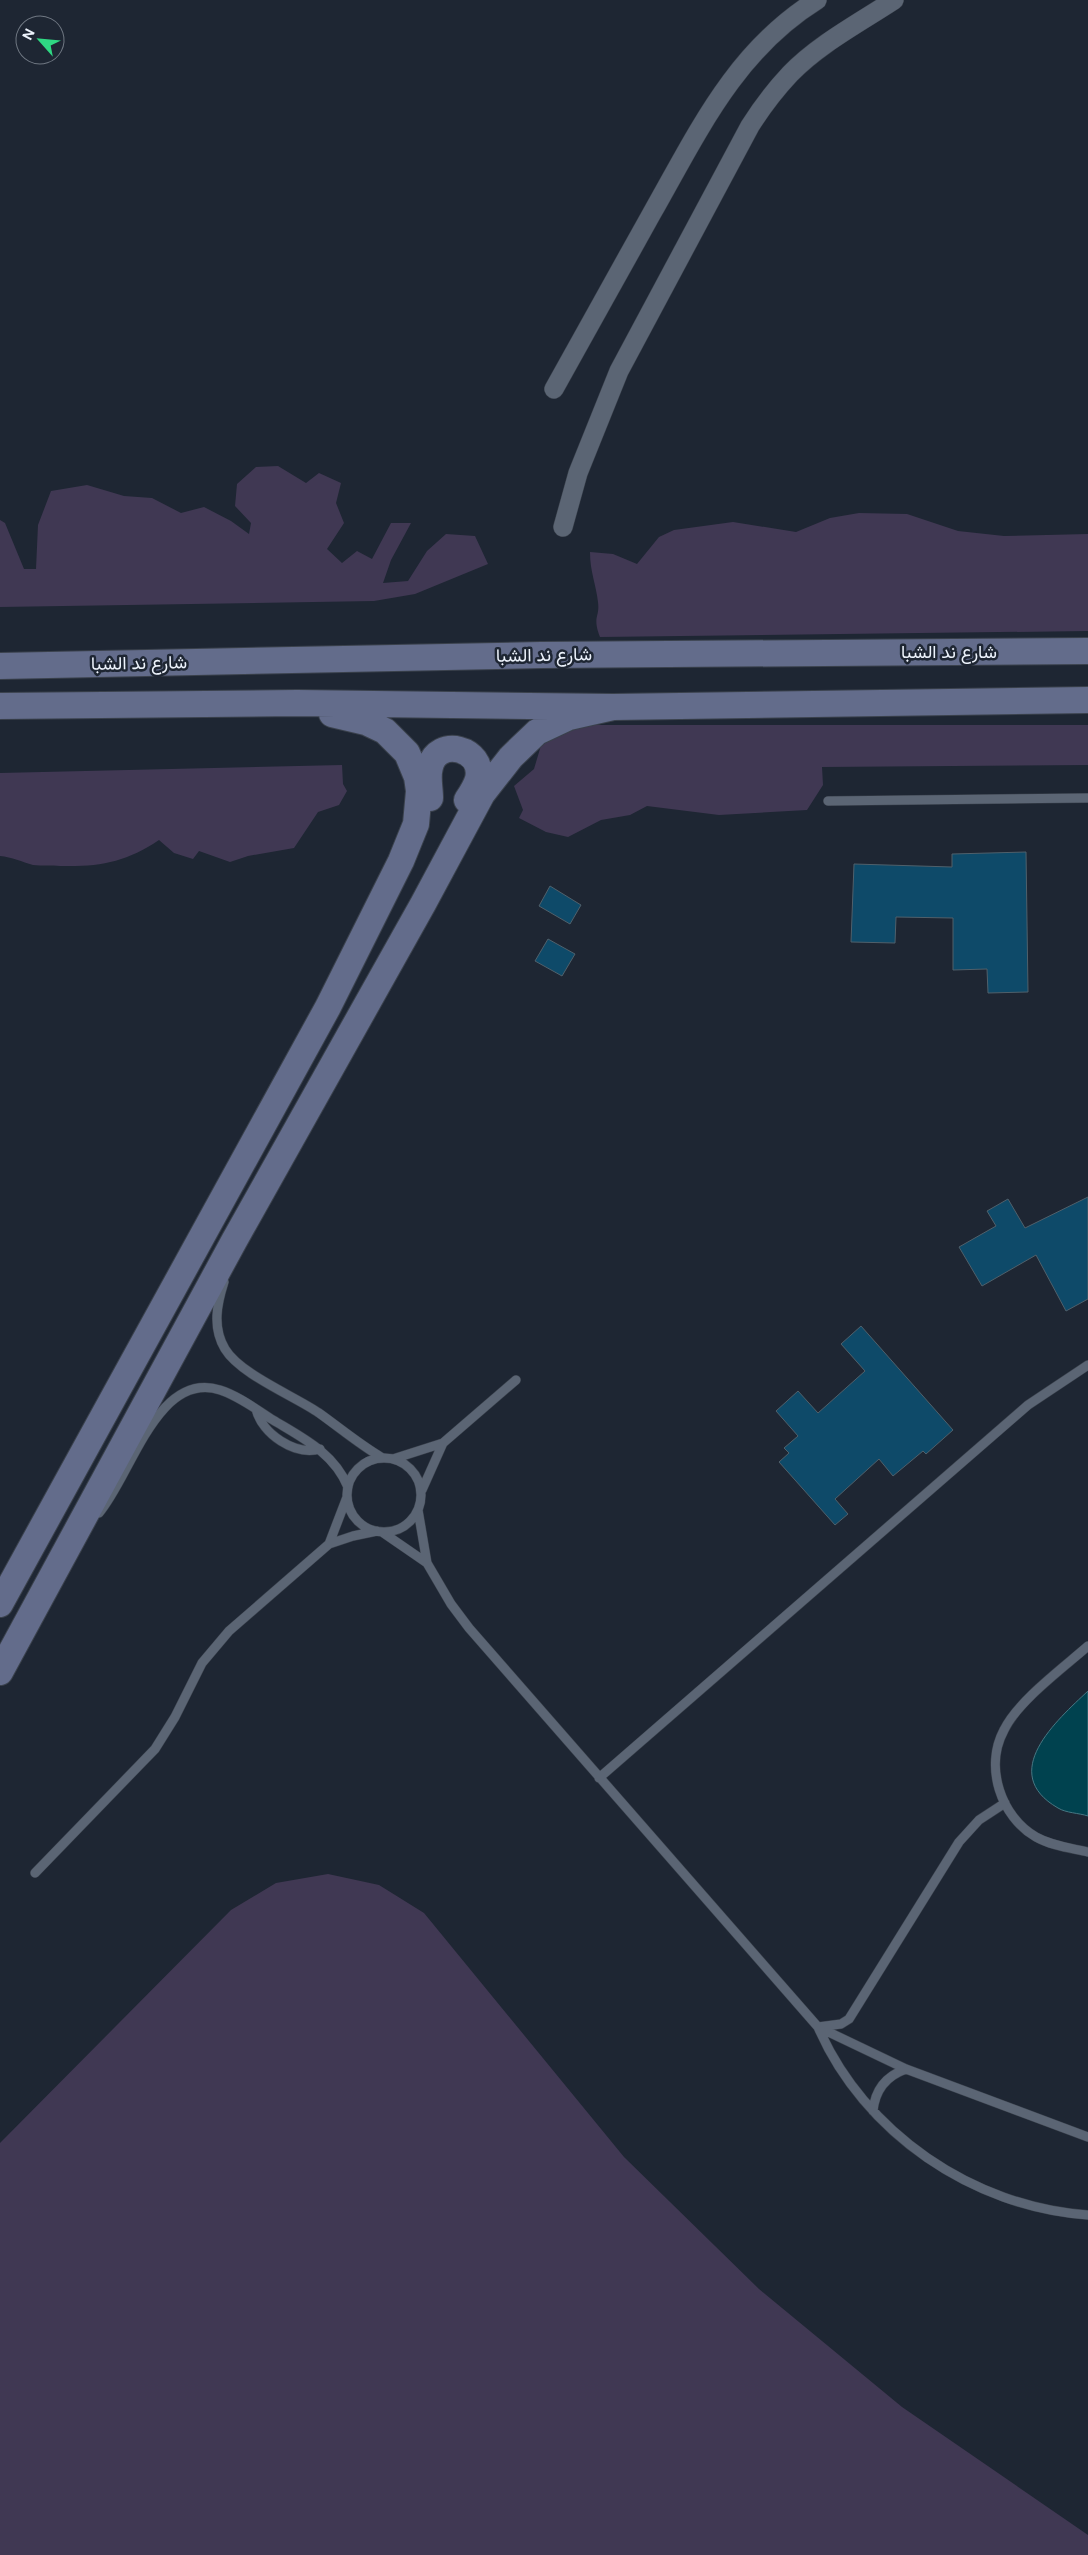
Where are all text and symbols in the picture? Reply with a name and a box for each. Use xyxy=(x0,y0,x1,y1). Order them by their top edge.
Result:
north arrow xyxy=(15,15,65,65)
text: N xyxy=(18,25,39,43)
street label: شارع ند الشبا xyxy=(901,640,997,664)
street label: شارع ند الشبا xyxy=(496,642,592,668)
street label: شارع ند الشبا xyxy=(91,650,187,676)

